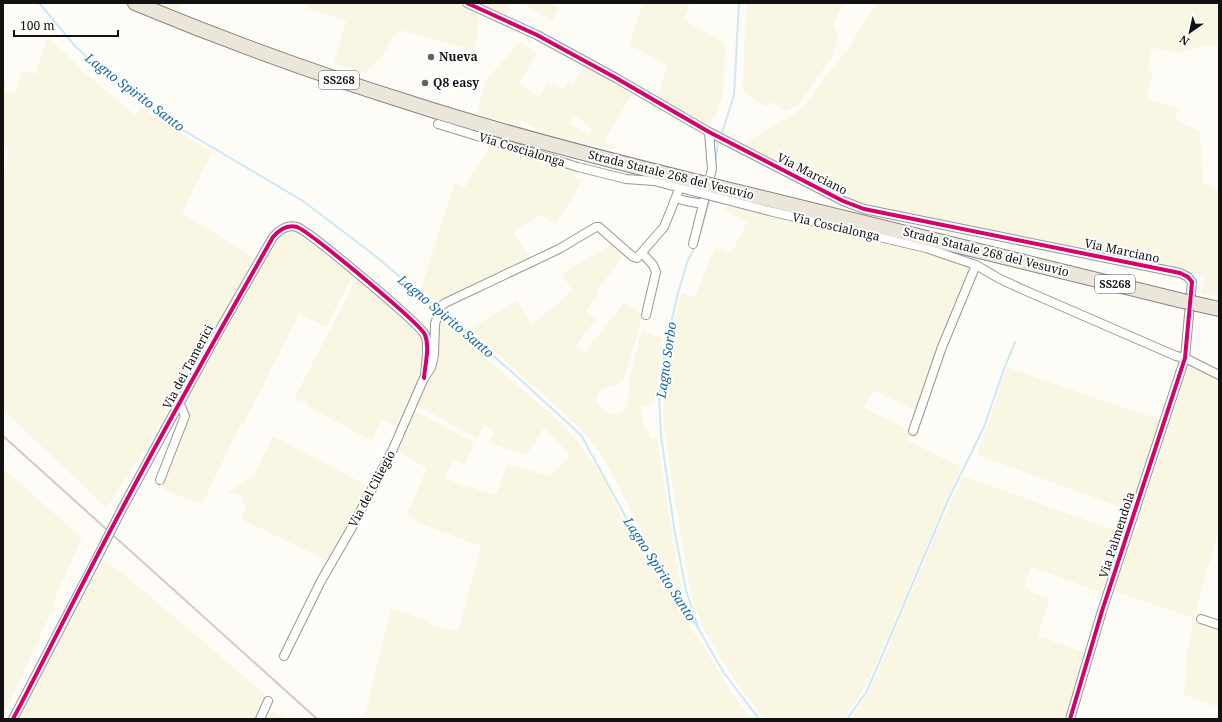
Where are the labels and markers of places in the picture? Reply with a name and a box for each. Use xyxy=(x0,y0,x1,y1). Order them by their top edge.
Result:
place label: Nueva xyxy=(439,48,478,65)
marker: Nueva xyxy=(426,52,436,62)
place label: Q8 easy xyxy=(433,74,479,91)
marker: Q8 easy xyxy=(420,78,430,88)

